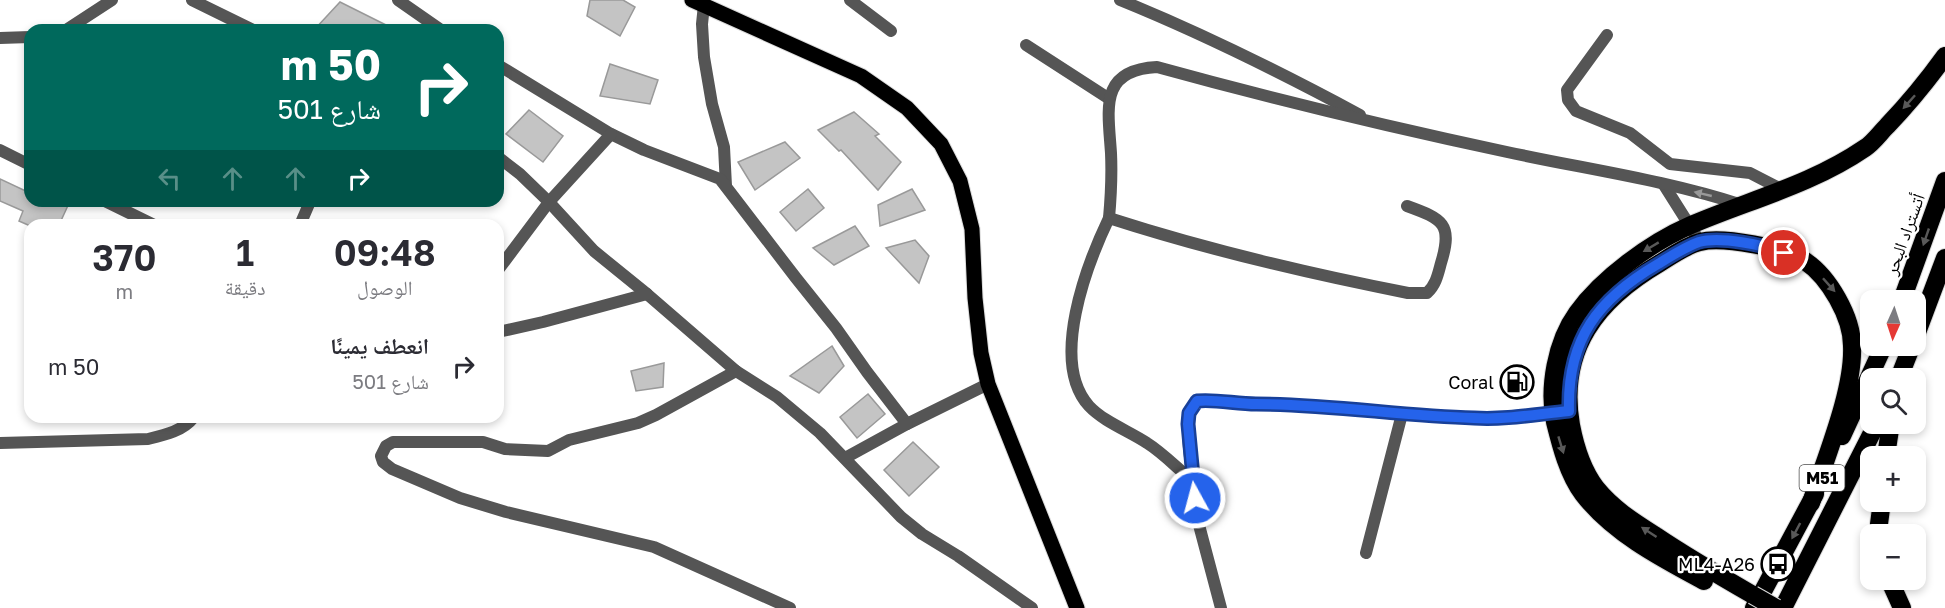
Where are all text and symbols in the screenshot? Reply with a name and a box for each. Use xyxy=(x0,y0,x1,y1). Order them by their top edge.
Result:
text: 50 m xyxy=(281,39,381,89)
icon: right xyxy=(402,48,480,126)
text: شارع 501 xyxy=(277,93,381,125)
one-way arrow xyxy=(1902,95,1916,110)
icon: left xyxy=(153,162,186,195)
icon: ahead xyxy=(216,162,249,195)
icon: ahead xyxy=(279,162,312,195)
icon: right xyxy=(342,162,375,195)
one-way arrow xyxy=(1694,189,1713,198)
street label: أتستراد البحر xyxy=(1879,190,1929,279)
pin xyxy=(1758,227,1809,278)
one-way arrow xyxy=(1921,228,1930,246)
text: 1 xyxy=(236,231,254,274)
text: 09:48 xyxy=(334,231,436,274)
text: 370 xyxy=(92,236,157,279)
icon: arrive xyxy=(1767,236,1800,269)
one-way arrow xyxy=(1643,242,1659,253)
text: دقيقة xyxy=(225,275,266,299)
text: الوصول xyxy=(357,275,412,299)
one-way arrow xyxy=(1822,278,1836,293)
text: m xyxy=(116,279,133,303)
north arrow xyxy=(1860,290,1926,356)
map controls xyxy=(1860,290,1926,590)
text: انعطف يمينًا xyxy=(330,332,429,359)
icon: right xyxy=(447,350,480,383)
text: 50 m xyxy=(48,353,99,380)
fuel station icon: Coral xyxy=(1499,364,1535,400)
button: search xyxy=(1860,368,1926,434)
text: شارع 501 xyxy=(352,369,429,393)
place label: Coral xyxy=(1448,371,1494,393)
one-way arrow xyxy=(1557,436,1566,454)
button: + xyxy=(1860,446,1926,512)
road number: M51 xyxy=(1800,465,1844,491)
position arrow xyxy=(1163,466,1227,530)
one-way arrow xyxy=(1791,522,1801,539)
button: − xyxy=(1860,524,1926,590)
one-way arrow xyxy=(1641,527,1657,538)
bus stop icon: ML4-A26 xyxy=(1760,546,1796,582)
place label: ML4-A26 xyxy=(1678,553,1755,575)

